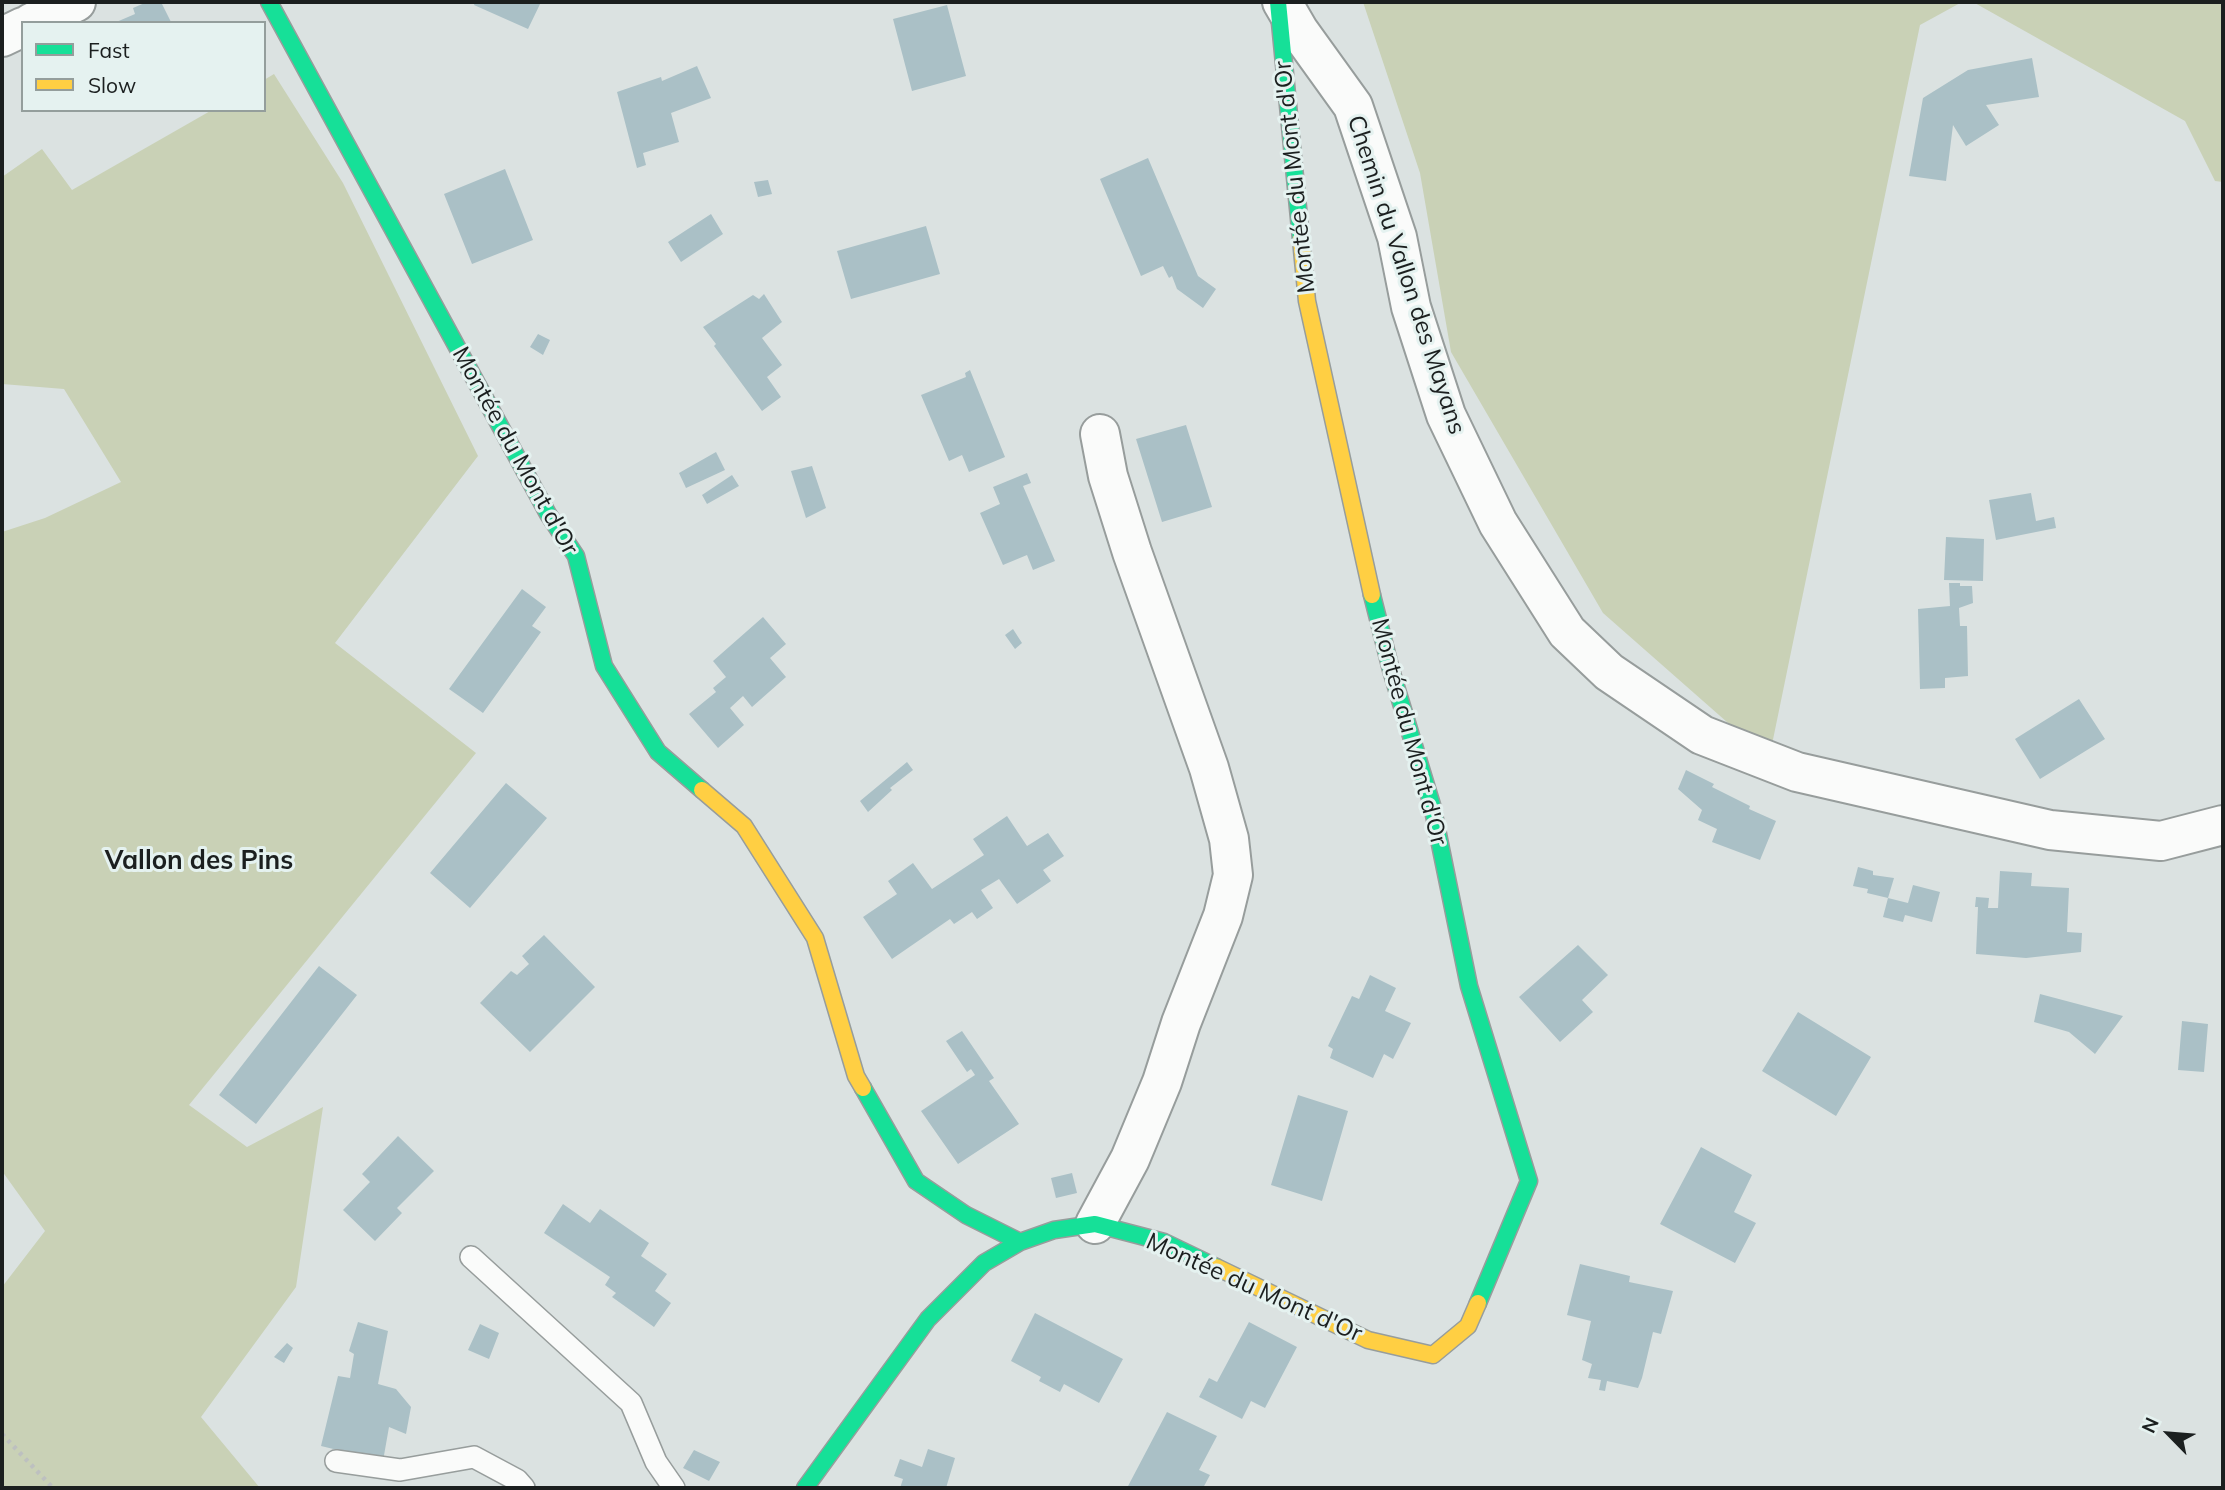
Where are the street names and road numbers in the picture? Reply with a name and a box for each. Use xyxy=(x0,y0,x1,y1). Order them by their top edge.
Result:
street label: Montée du Mont d'Or xyxy=(1268,59,1322,295)
street label: Chemin du Vallon des Mayans xyxy=(1341,112,1471,438)
street label: Montée du Mont d'Or xyxy=(446,342,584,560)
street label: Montée du Mont d'Or xyxy=(1365,616,1453,848)
street label: Montée du Mont d'Or xyxy=(1141,1227,1367,1349)

